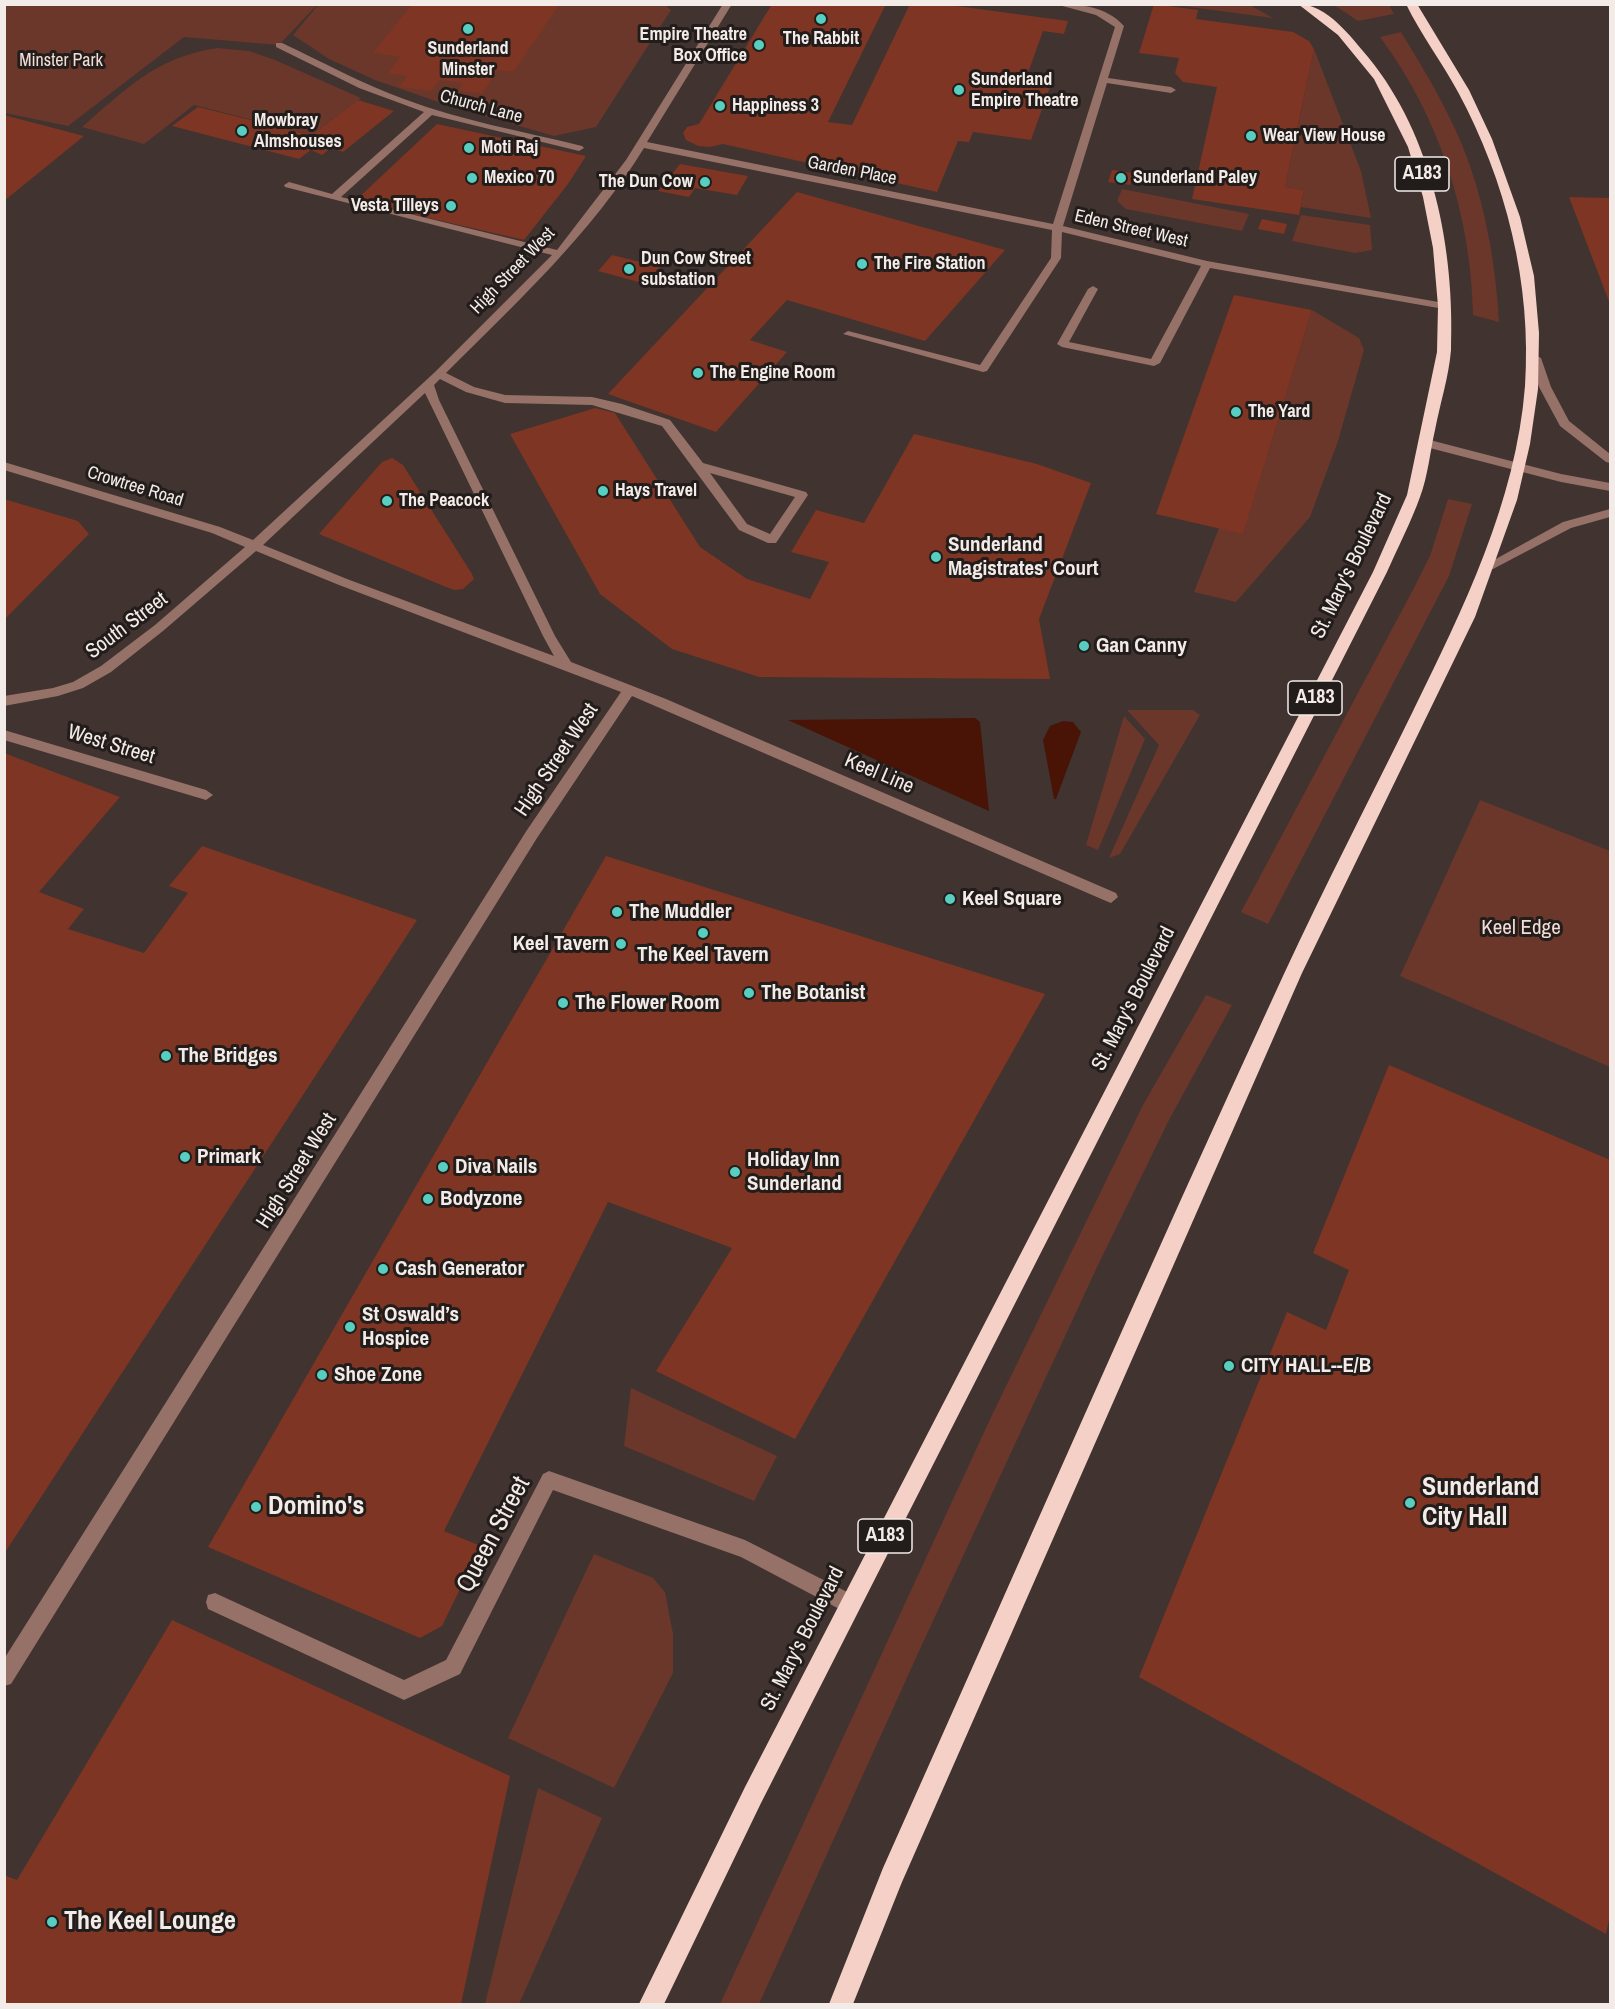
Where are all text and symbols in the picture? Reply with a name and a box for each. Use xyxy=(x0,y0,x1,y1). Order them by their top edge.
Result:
marker: The Rabbit xyxy=(814,12,828,26)
marker: Sunderland Minster xyxy=(461,22,475,36)
place label: Empire Theatre Box Office xyxy=(640,24,747,66)
place label: The Rabbit xyxy=(783,28,859,50)
place label: Sunderland Minster xyxy=(427,38,509,80)
marker: Empire Theatre Box Office xyxy=(752,38,766,52)
park label: Minster Park xyxy=(19,50,103,72)
place label: Sunderland Empire Theatre xyxy=(971,69,1078,112)
marker: Sunderland Empire Theatre xyxy=(952,83,966,97)
street label: Church Lane xyxy=(437,86,525,128)
place label: Happiness 3 xyxy=(732,95,819,117)
marker: Happiness 3 xyxy=(713,99,727,113)
place label: Mowbray Almshouses xyxy=(254,110,342,152)
marker: Mowbray Almshouses xyxy=(235,124,249,138)
place label: Wear View House xyxy=(1263,125,1386,147)
marker: Wear View House xyxy=(1244,129,1258,143)
place label: Moti Raj xyxy=(481,137,538,159)
marker: Moti Raj xyxy=(462,141,476,155)
street label: Garden Place xyxy=(806,152,898,190)
road number: A183 xyxy=(1395,157,1449,191)
place label: Mexico 70 xyxy=(484,167,555,189)
place label: Sunderland Paley xyxy=(1133,167,1257,189)
marker: Mexico 70 xyxy=(465,171,479,185)
place label: The Dun Cow xyxy=(599,171,693,193)
marker: Sunderland Paley xyxy=(1114,171,1128,185)
marker: The Dun Cow xyxy=(698,175,712,189)
place label: Vesta Tilleys xyxy=(351,195,439,217)
marker: Vesta Tilleys xyxy=(444,199,458,213)
street label: Eden Street West xyxy=(1072,205,1190,253)
street label: High Street West xyxy=(466,223,560,319)
place label: Dun Cow Street substation xyxy=(641,248,751,290)
place label: The Fire Station xyxy=(874,253,986,275)
marker: The Fire Station xyxy=(855,257,869,271)
marker: Dun Cow Street substation xyxy=(622,262,636,276)
place label: The Engine Room xyxy=(710,362,835,384)
marker: The Engine Room xyxy=(691,366,705,380)
place label: The Yard xyxy=(1248,401,1310,423)
marker: The Yard xyxy=(1229,405,1243,419)
street label: Crowtree Road xyxy=(84,462,186,512)
place label: Hays Travel xyxy=(615,480,697,502)
marker: Hays Travel xyxy=(596,484,610,498)
street label: St. Mary's Boulevard xyxy=(1306,489,1398,643)
place label: The Peacock xyxy=(399,490,489,512)
marker: The Peacock xyxy=(380,494,394,508)
place label: Sunderland Magistrates' Court xyxy=(948,532,1098,582)
marker: Sunderland Magistrates' Court xyxy=(929,550,943,564)
street label: South Street xyxy=(81,587,173,665)
place label: Gan Canny xyxy=(1096,633,1187,659)
marker: Gan Canny xyxy=(1077,639,1091,653)
road number: A183 xyxy=(1288,681,1342,715)
street label: High Street West xyxy=(510,699,604,821)
street label: West Street xyxy=(64,720,158,770)
street label: Keel Line xyxy=(841,748,917,800)
place label: Keel Square xyxy=(962,886,1062,912)
marker: Keel Square xyxy=(943,892,957,906)
place label: The Muddler xyxy=(629,899,731,925)
marker: The Muddler xyxy=(610,905,624,919)
park label: Keel Edge xyxy=(1481,915,1561,941)
street label: St. Mary's Boulevard xyxy=(1087,923,1181,1075)
marker: The Keel Tavern xyxy=(696,926,710,940)
place label: Keel Tavern xyxy=(513,931,609,957)
marker: Keel Tavern xyxy=(614,937,628,951)
place label: The Keel Tavern xyxy=(637,942,769,968)
place label: The Botanist xyxy=(761,980,865,1006)
marker: The Botanist xyxy=(742,986,756,1000)
place label: The Flower Room xyxy=(575,990,719,1016)
marker: The Flower Room xyxy=(556,996,570,1010)
place label: The Bridges xyxy=(178,1043,278,1069)
marker: The Bridges xyxy=(159,1049,173,1063)
street label: High Street West xyxy=(252,1109,342,1233)
place label: Primark xyxy=(197,1144,261,1170)
place label: Holiday Inn Sunderland xyxy=(747,1147,842,1197)
marker: Primark xyxy=(178,1150,192,1164)
place label: Diva Nails xyxy=(455,1154,537,1180)
marker: Diva Nails xyxy=(436,1160,450,1174)
marker: Holiday Inn Sunderland xyxy=(728,1165,742,1179)
place label: Bodyzone xyxy=(440,1186,522,1212)
marker: Bodyzone xyxy=(421,1192,435,1206)
place label: Cash Generator xyxy=(395,1256,524,1282)
marker: Cash Generator xyxy=(376,1262,390,1276)
place label: St Oswald’s Hospice xyxy=(362,1302,459,1352)
marker: St Oswald’s Hospice xyxy=(343,1320,357,1334)
place label: CITY HALL--E/B xyxy=(1241,1353,1371,1379)
marker: CITY HALL--E/B xyxy=(1222,1359,1236,1373)
place label: Shoe Zone xyxy=(334,1362,422,1388)
marker: Shoe Zone xyxy=(315,1368,329,1382)
street label: Queen Street xyxy=(450,1472,538,1598)
place label: Sunderland City Hall xyxy=(1422,1472,1539,1534)
place label: Domino's xyxy=(268,1491,364,1523)
marker: Sunderland City Hall xyxy=(1403,1496,1417,1510)
marker: Domino's xyxy=(249,1500,263,1514)
road number: A183 xyxy=(858,1519,912,1553)
street label: St. Mary's Boulevard xyxy=(756,1563,850,1715)
place label: The Keel Lounge xyxy=(64,1906,236,1938)
marker: The Keel Lounge xyxy=(45,1915,59,1929)

